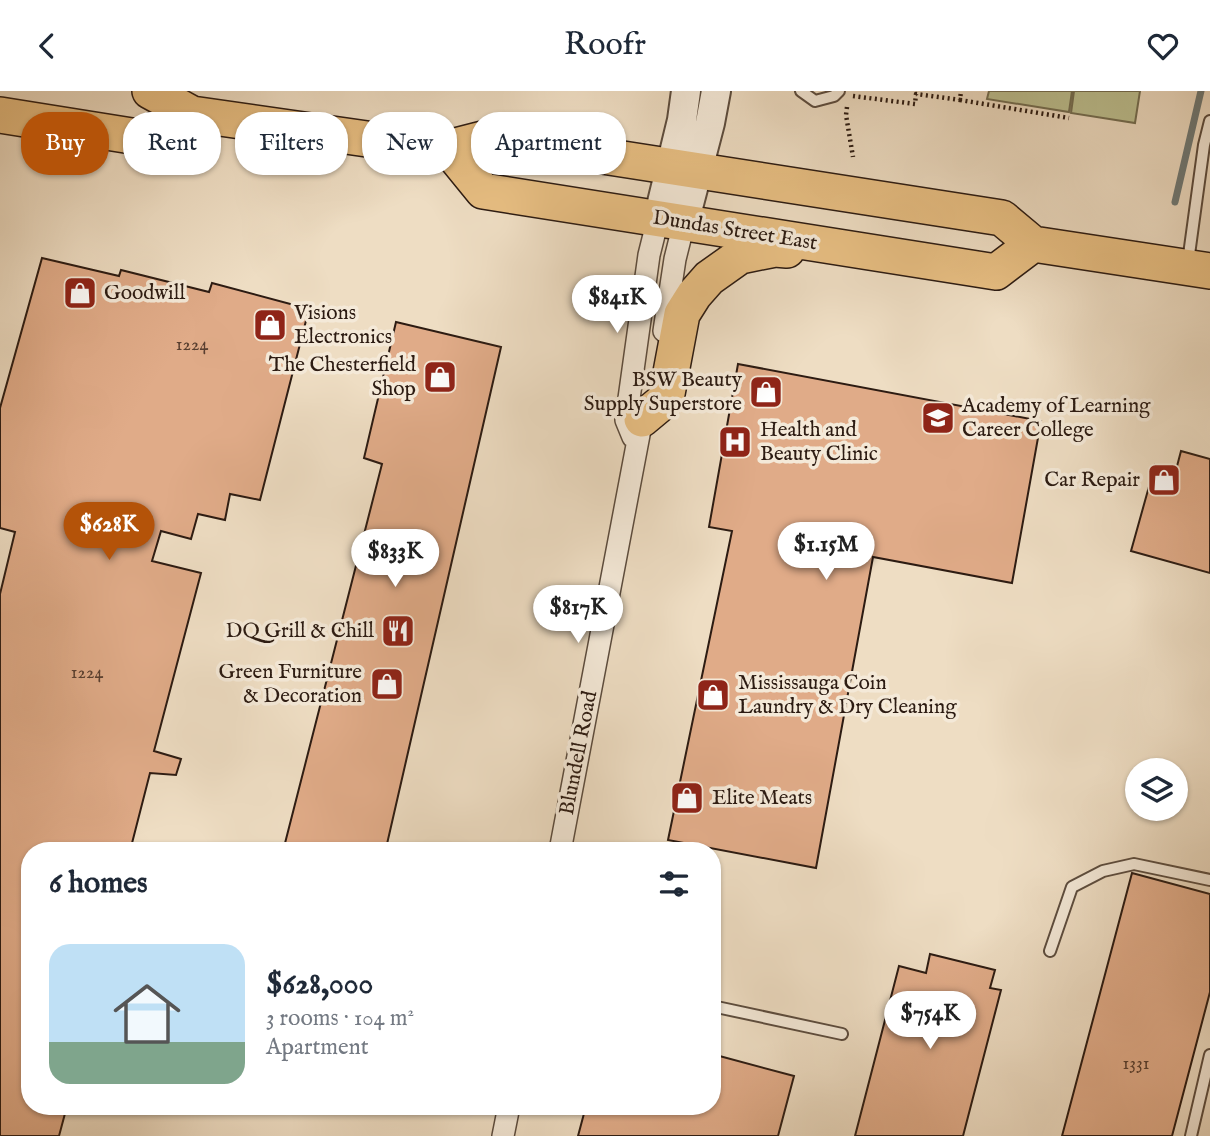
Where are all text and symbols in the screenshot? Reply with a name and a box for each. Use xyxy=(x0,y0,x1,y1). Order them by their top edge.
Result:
text: Roofr xyxy=(564,25,646,66)
icon: back xyxy=(28,27,66,65)
icon: heart xyxy=(1144,27,1182,65)
chip: Buy xyxy=(21,112,109,175)
chip: Rent xyxy=(123,112,221,175)
chip: Filters xyxy=(235,112,348,175)
chip: New xyxy=(362,112,457,175)
chip: Apartment xyxy=(471,112,626,175)
street label: Dundas Street East xyxy=(651,205,819,257)
shop icon: Goodwill xyxy=(61,274,99,312)
pin: $841K xyxy=(568,275,666,335)
place label: Goodwill xyxy=(104,280,185,307)
text: $841K xyxy=(588,283,646,312)
place label: Visions Electronics xyxy=(293,300,392,351)
shop icon: Visions Electronics xyxy=(251,306,289,344)
house number: 1224 xyxy=(176,334,208,357)
place label: The Chesterfield Shop xyxy=(269,352,417,403)
shop icon: The Chesterfield Shop xyxy=(421,358,459,396)
place label: BSW Beauty Supply Superstore xyxy=(584,367,743,418)
shop icon: BSW Beauty Supply Superstore xyxy=(747,373,785,411)
place label: Academy of Learning Career College xyxy=(961,393,1151,444)
school or university icon: Academy of Learning Career College xyxy=(919,399,957,437)
place label: Health and Beauty Clinic xyxy=(760,417,878,468)
hospital icon: Health and Beauty Clinic xyxy=(716,423,754,461)
shop icon: Car Repair xyxy=(1145,461,1183,499)
place label: Car Repair xyxy=(1044,467,1140,494)
pin: $628K xyxy=(60,503,158,562)
text: $628K xyxy=(80,510,138,539)
pin: $1.15M xyxy=(769,523,883,582)
pin: $833K xyxy=(346,529,444,589)
text: $1.15M xyxy=(794,530,858,559)
text: $833K xyxy=(367,537,423,566)
pin: $817K xyxy=(529,585,627,645)
text: $817K xyxy=(549,593,607,622)
restaurant icon: DQ Grill & Chill xyxy=(379,612,417,650)
place label: DQ Grill & Chill xyxy=(226,618,374,645)
place label: Green Furniture & Decoration xyxy=(219,659,362,710)
house number: 1224 xyxy=(71,662,103,685)
shop icon: Green Furniture & Decoration xyxy=(368,665,406,703)
place label: Mississauga Coin Laundry & Dry Cleaning xyxy=(738,670,957,721)
shop icon: Mississauga Coin Laundry & Dry Cleaning xyxy=(694,676,732,714)
street label: Blundell Road xyxy=(554,688,604,817)
map controls xyxy=(1125,758,1188,821)
button: layers xyxy=(1125,758,1188,821)
shop icon: Elite Meats xyxy=(668,779,706,817)
place label: Elite Meats xyxy=(712,785,812,812)
text: 6 homes xyxy=(49,865,148,903)
icon: filters xyxy=(655,865,693,903)
text: $628,000 xyxy=(266,966,373,1004)
icon: home xyxy=(105,972,189,1056)
pin: $754K xyxy=(881,991,979,1051)
text: $754K xyxy=(900,999,960,1028)
text: 3 rooms · 104 m² xyxy=(266,1004,414,1033)
text: Apartment xyxy=(266,1033,369,1062)
house number: 1331 xyxy=(1123,1053,1149,1076)

